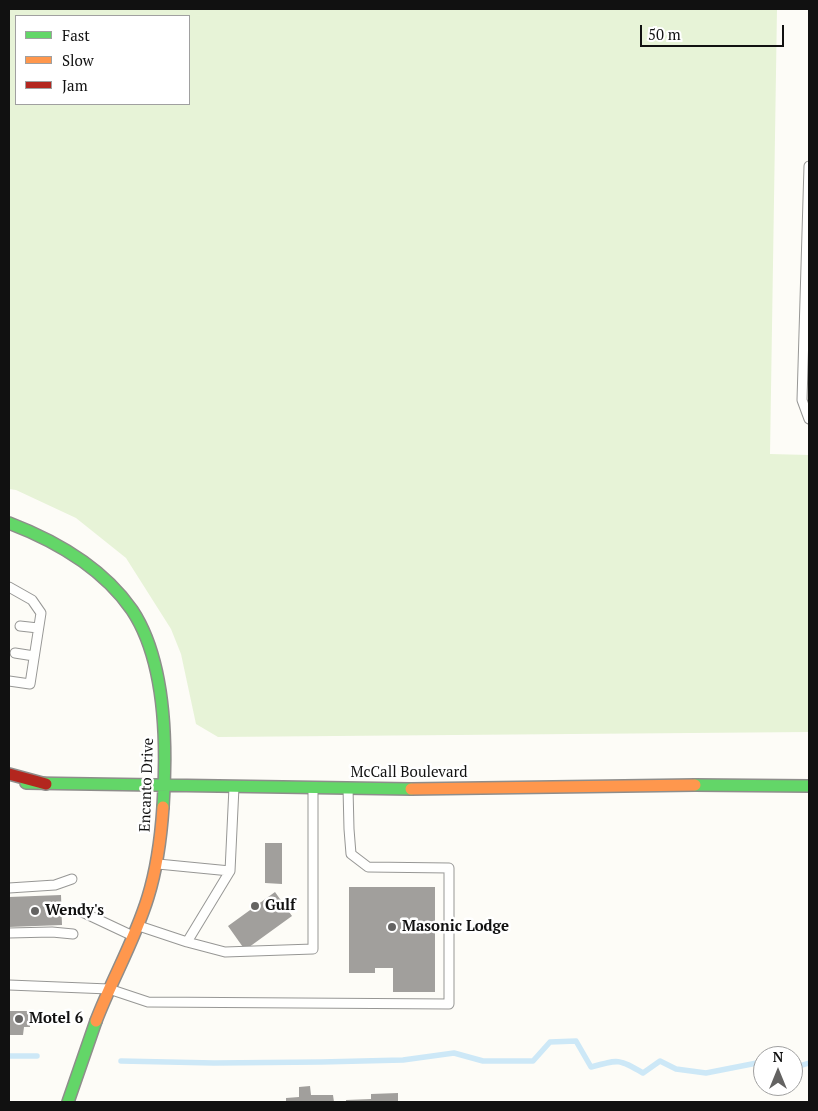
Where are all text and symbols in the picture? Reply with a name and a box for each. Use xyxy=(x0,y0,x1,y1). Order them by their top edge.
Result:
legend xyxy=(15,15,190,105)
scale bar xyxy=(643,15,787,47)
text: 50 m xyxy=(648,24,681,44)
text: Fast xyxy=(62,25,90,45)
text: Slow xyxy=(62,50,94,70)
text: Jam xyxy=(62,75,88,95)
street label: Encanto Drive xyxy=(136,738,158,832)
street label: McCall Boulevard xyxy=(350,764,468,782)
place label: Gulf xyxy=(265,897,296,915)
marker: Gulf xyxy=(249,900,261,912)
place label: Wendy's xyxy=(45,902,104,920)
marker: Wendy's xyxy=(29,905,41,917)
place label: Masonic Lodge xyxy=(402,918,509,936)
marker: Masonic Lodge xyxy=(386,921,398,933)
place label: Motel 6 xyxy=(29,1010,83,1028)
marker: Motel 6 xyxy=(13,1013,25,1025)
north arrow xyxy=(753,1046,803,1096)
text: N xyxy=(773,1047,783,1066)

